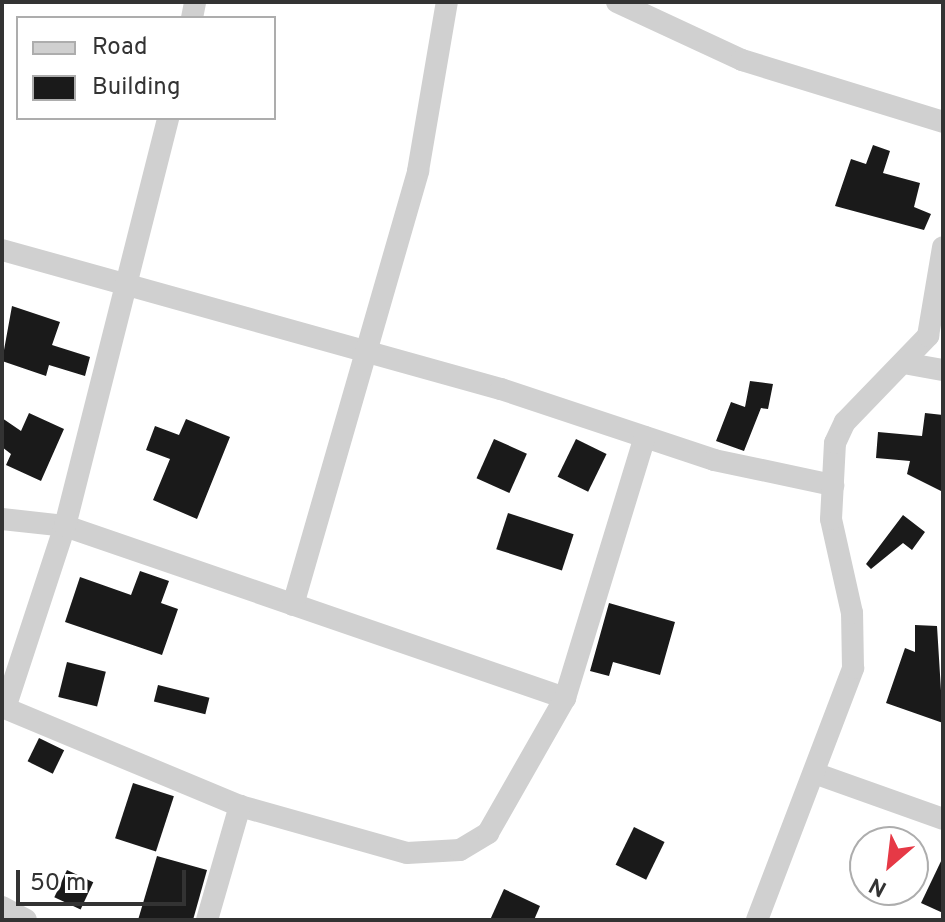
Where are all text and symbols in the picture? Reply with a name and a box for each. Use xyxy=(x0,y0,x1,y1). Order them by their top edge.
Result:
legend xyxy=(16,16,276,120)
text: Road xyxy=(92,33,148,63)
text: Building xyxy=(92,73,181,103)
north arrow xyxy=(849,826,929,906)
scale bar xyxy=(20,854,190,904)
text: 50 m xyxy=(30,869,86,899)
text: N xyxy=(865,870,892,901)

